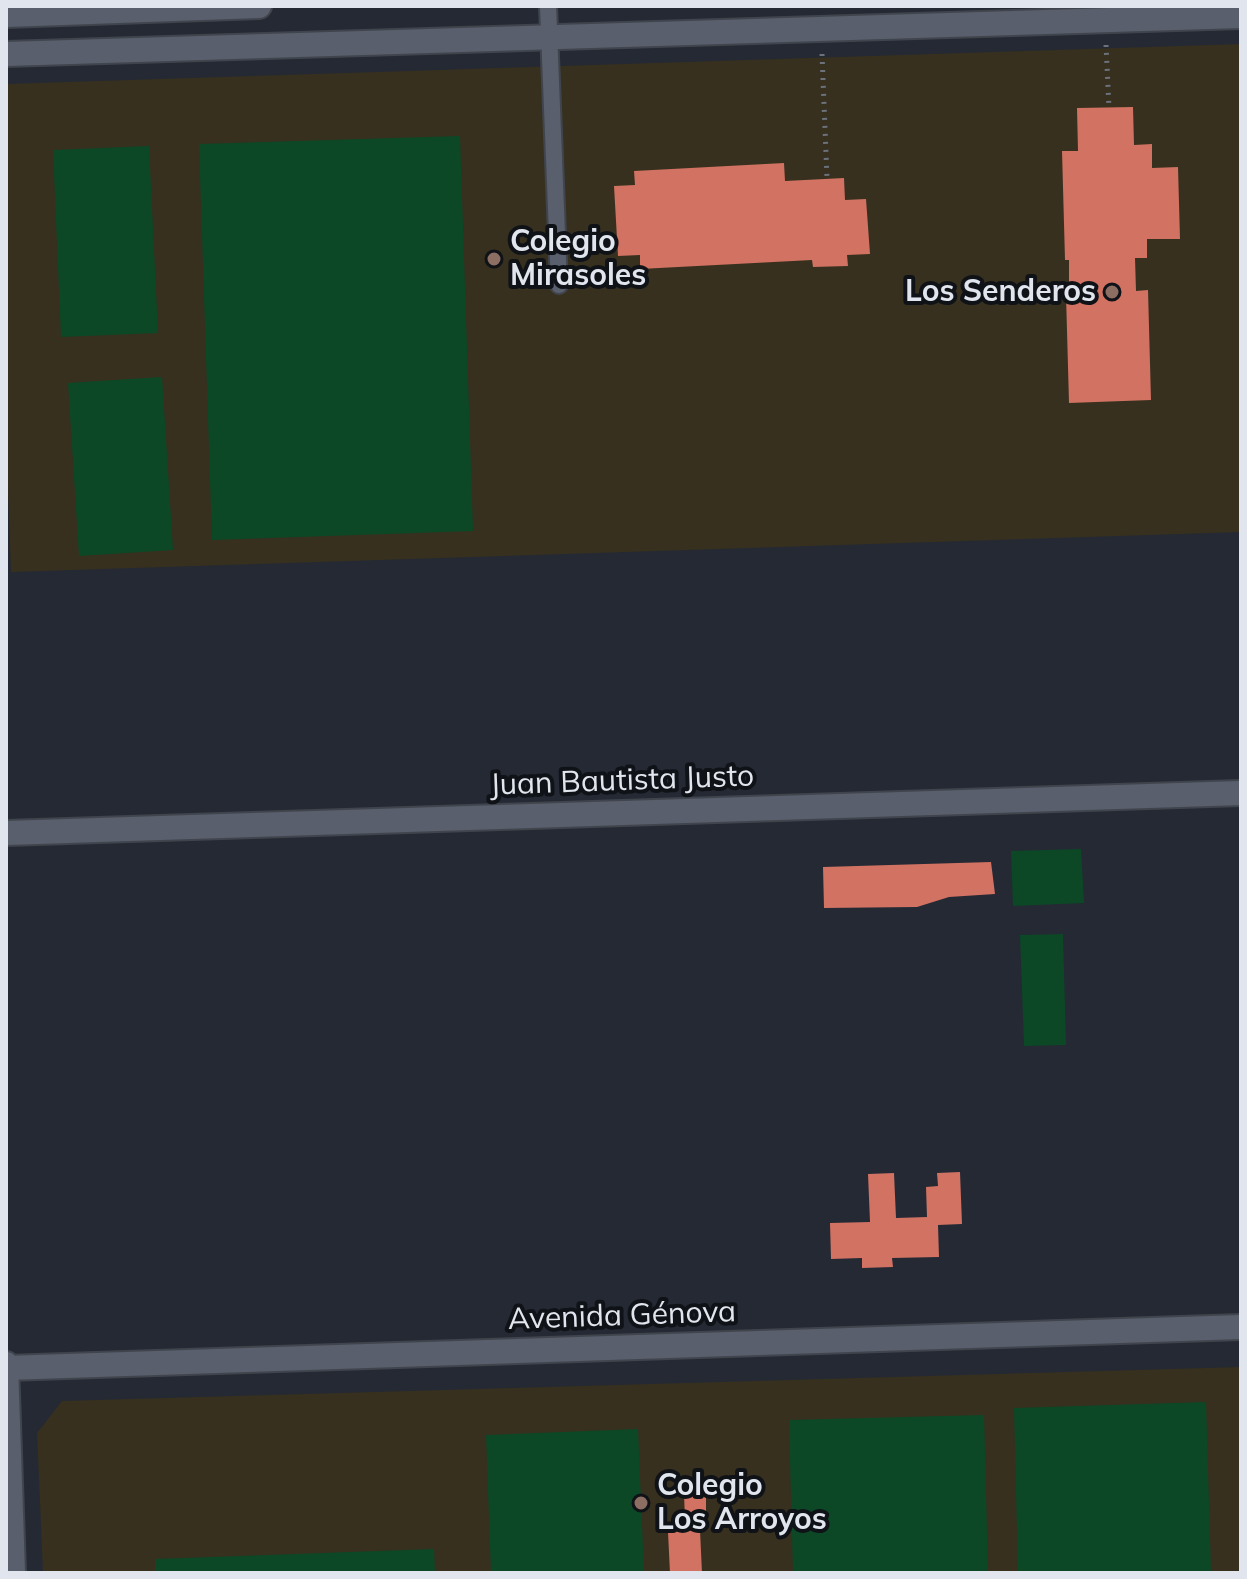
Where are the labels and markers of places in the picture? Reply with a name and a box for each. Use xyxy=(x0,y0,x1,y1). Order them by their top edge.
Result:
place label: Colegio Mirasoles xyxy=(510,224,646,294)
marker: Colegio Mirasoles xyxy=(485,250,503,268)
place label: Los Senderos xyxy=(905,274,1096,310)
marker: Los Senderos xyxy=(1103,283,1121,301)
place label: Colegio Los Arroyos xyxy=(657,1468,827,1538)
marker: Colegio Los Arroyos xyxy=(632,1494,650,1512)

